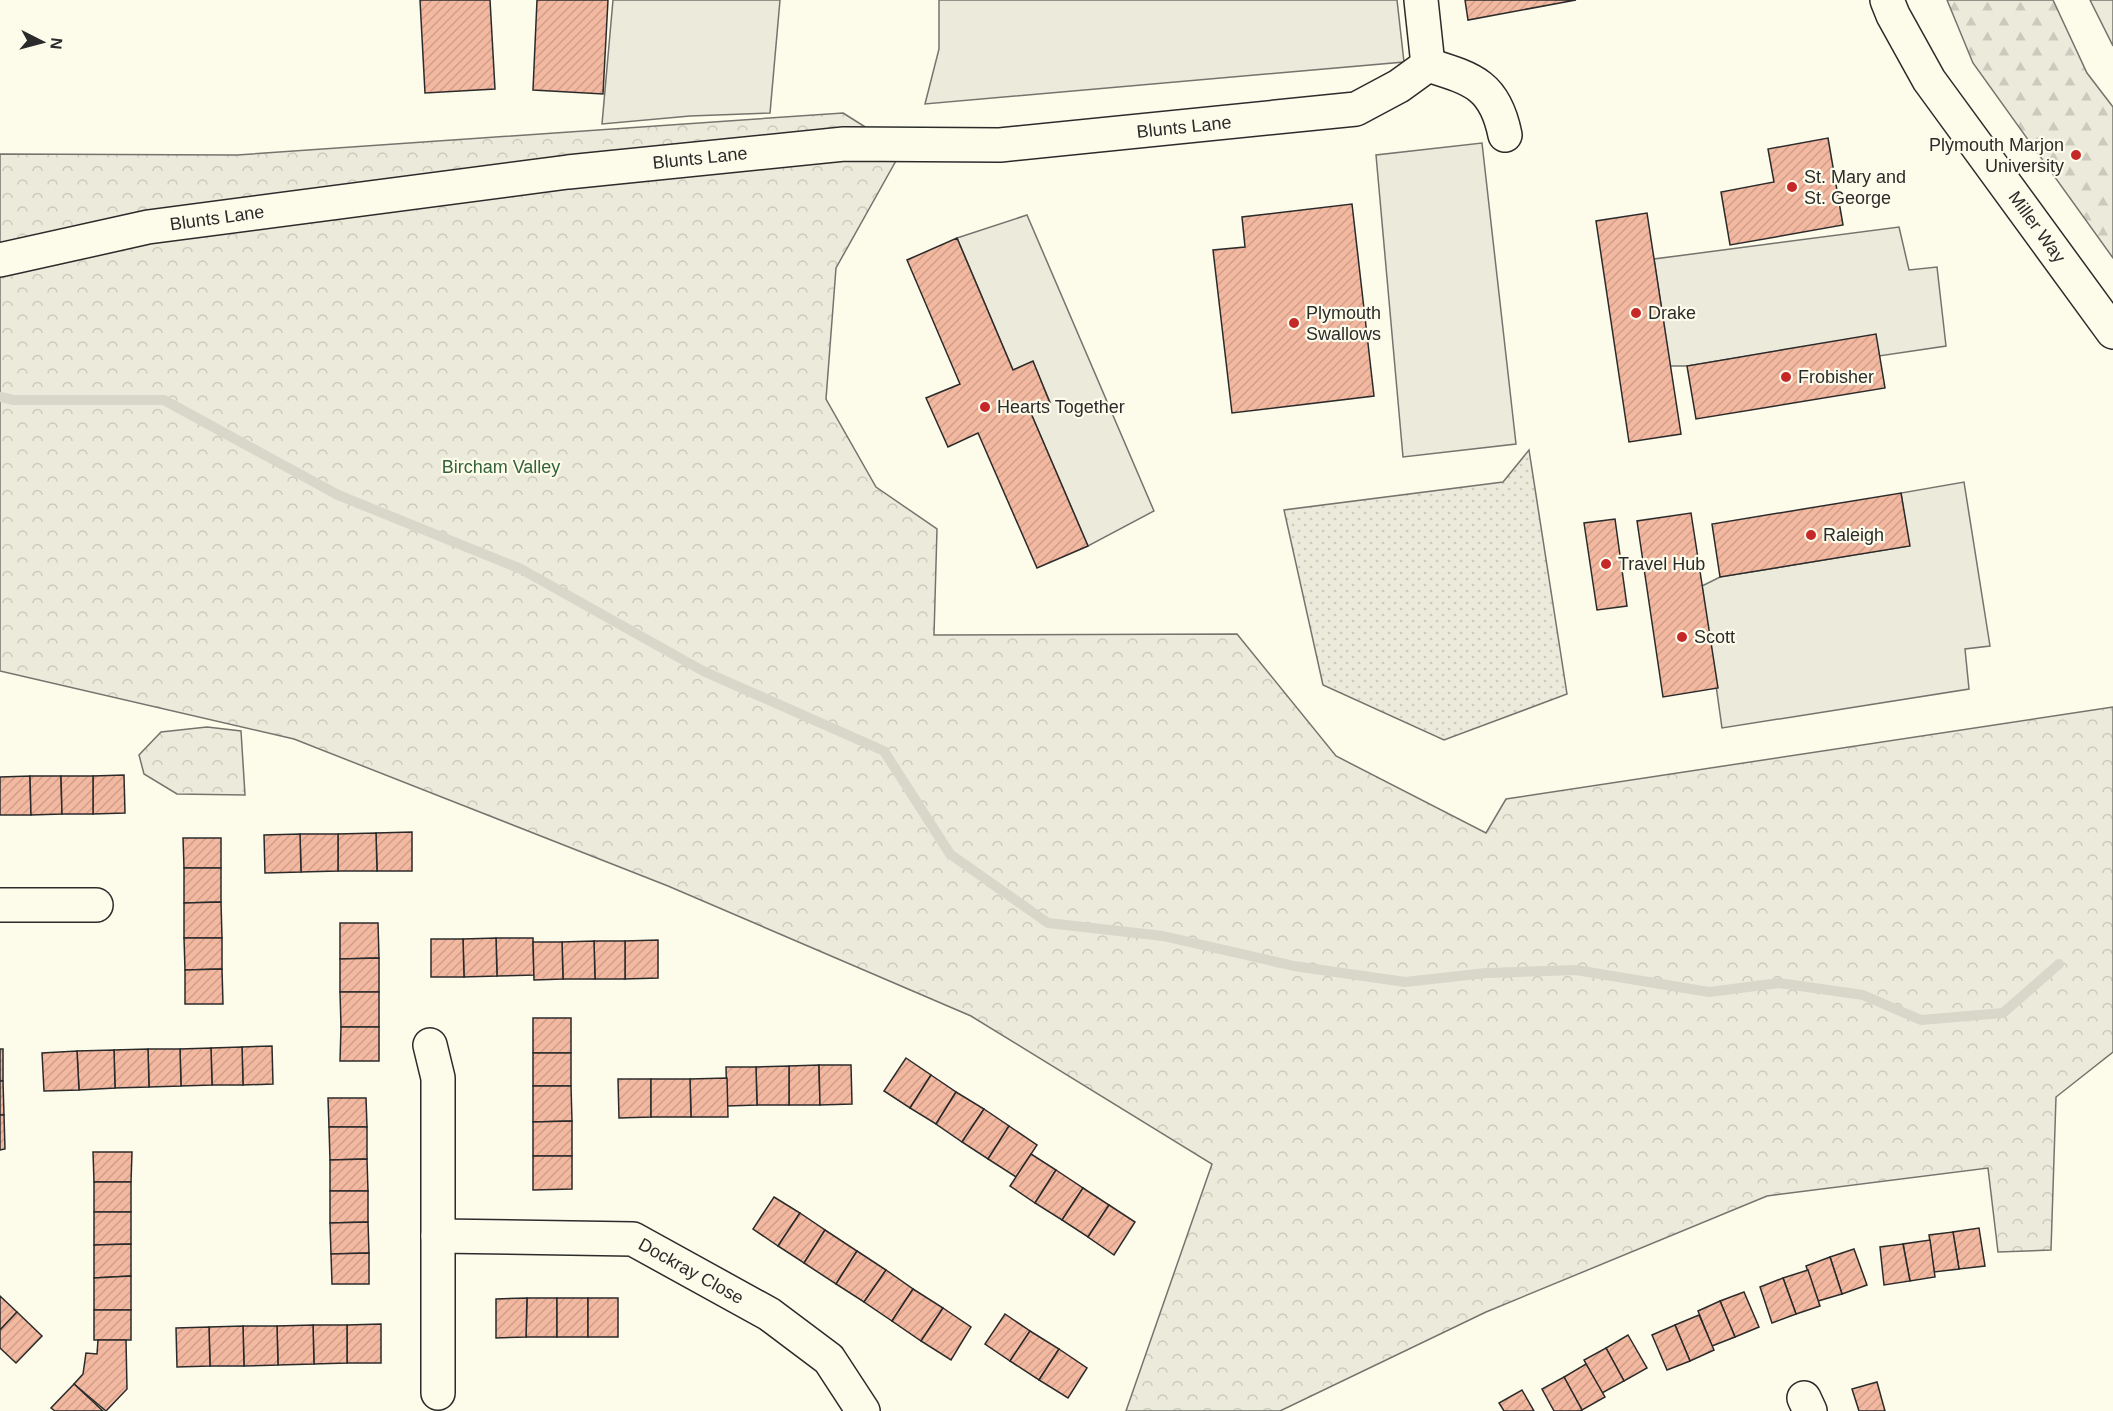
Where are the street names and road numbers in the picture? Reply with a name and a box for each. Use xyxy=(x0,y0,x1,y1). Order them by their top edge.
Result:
street label: Blunts Lane xyxy=(1136,112,1232,142)
street label: Blunts Lane xyxy=(652,143,748,173)
street label: Miller Way xyxy=(2004,187,2070,267)
street label: Blunts Lane xyxy=(169,201,265,235)
street label: Dockray Close xyxy=(635,1234,747,1308)

